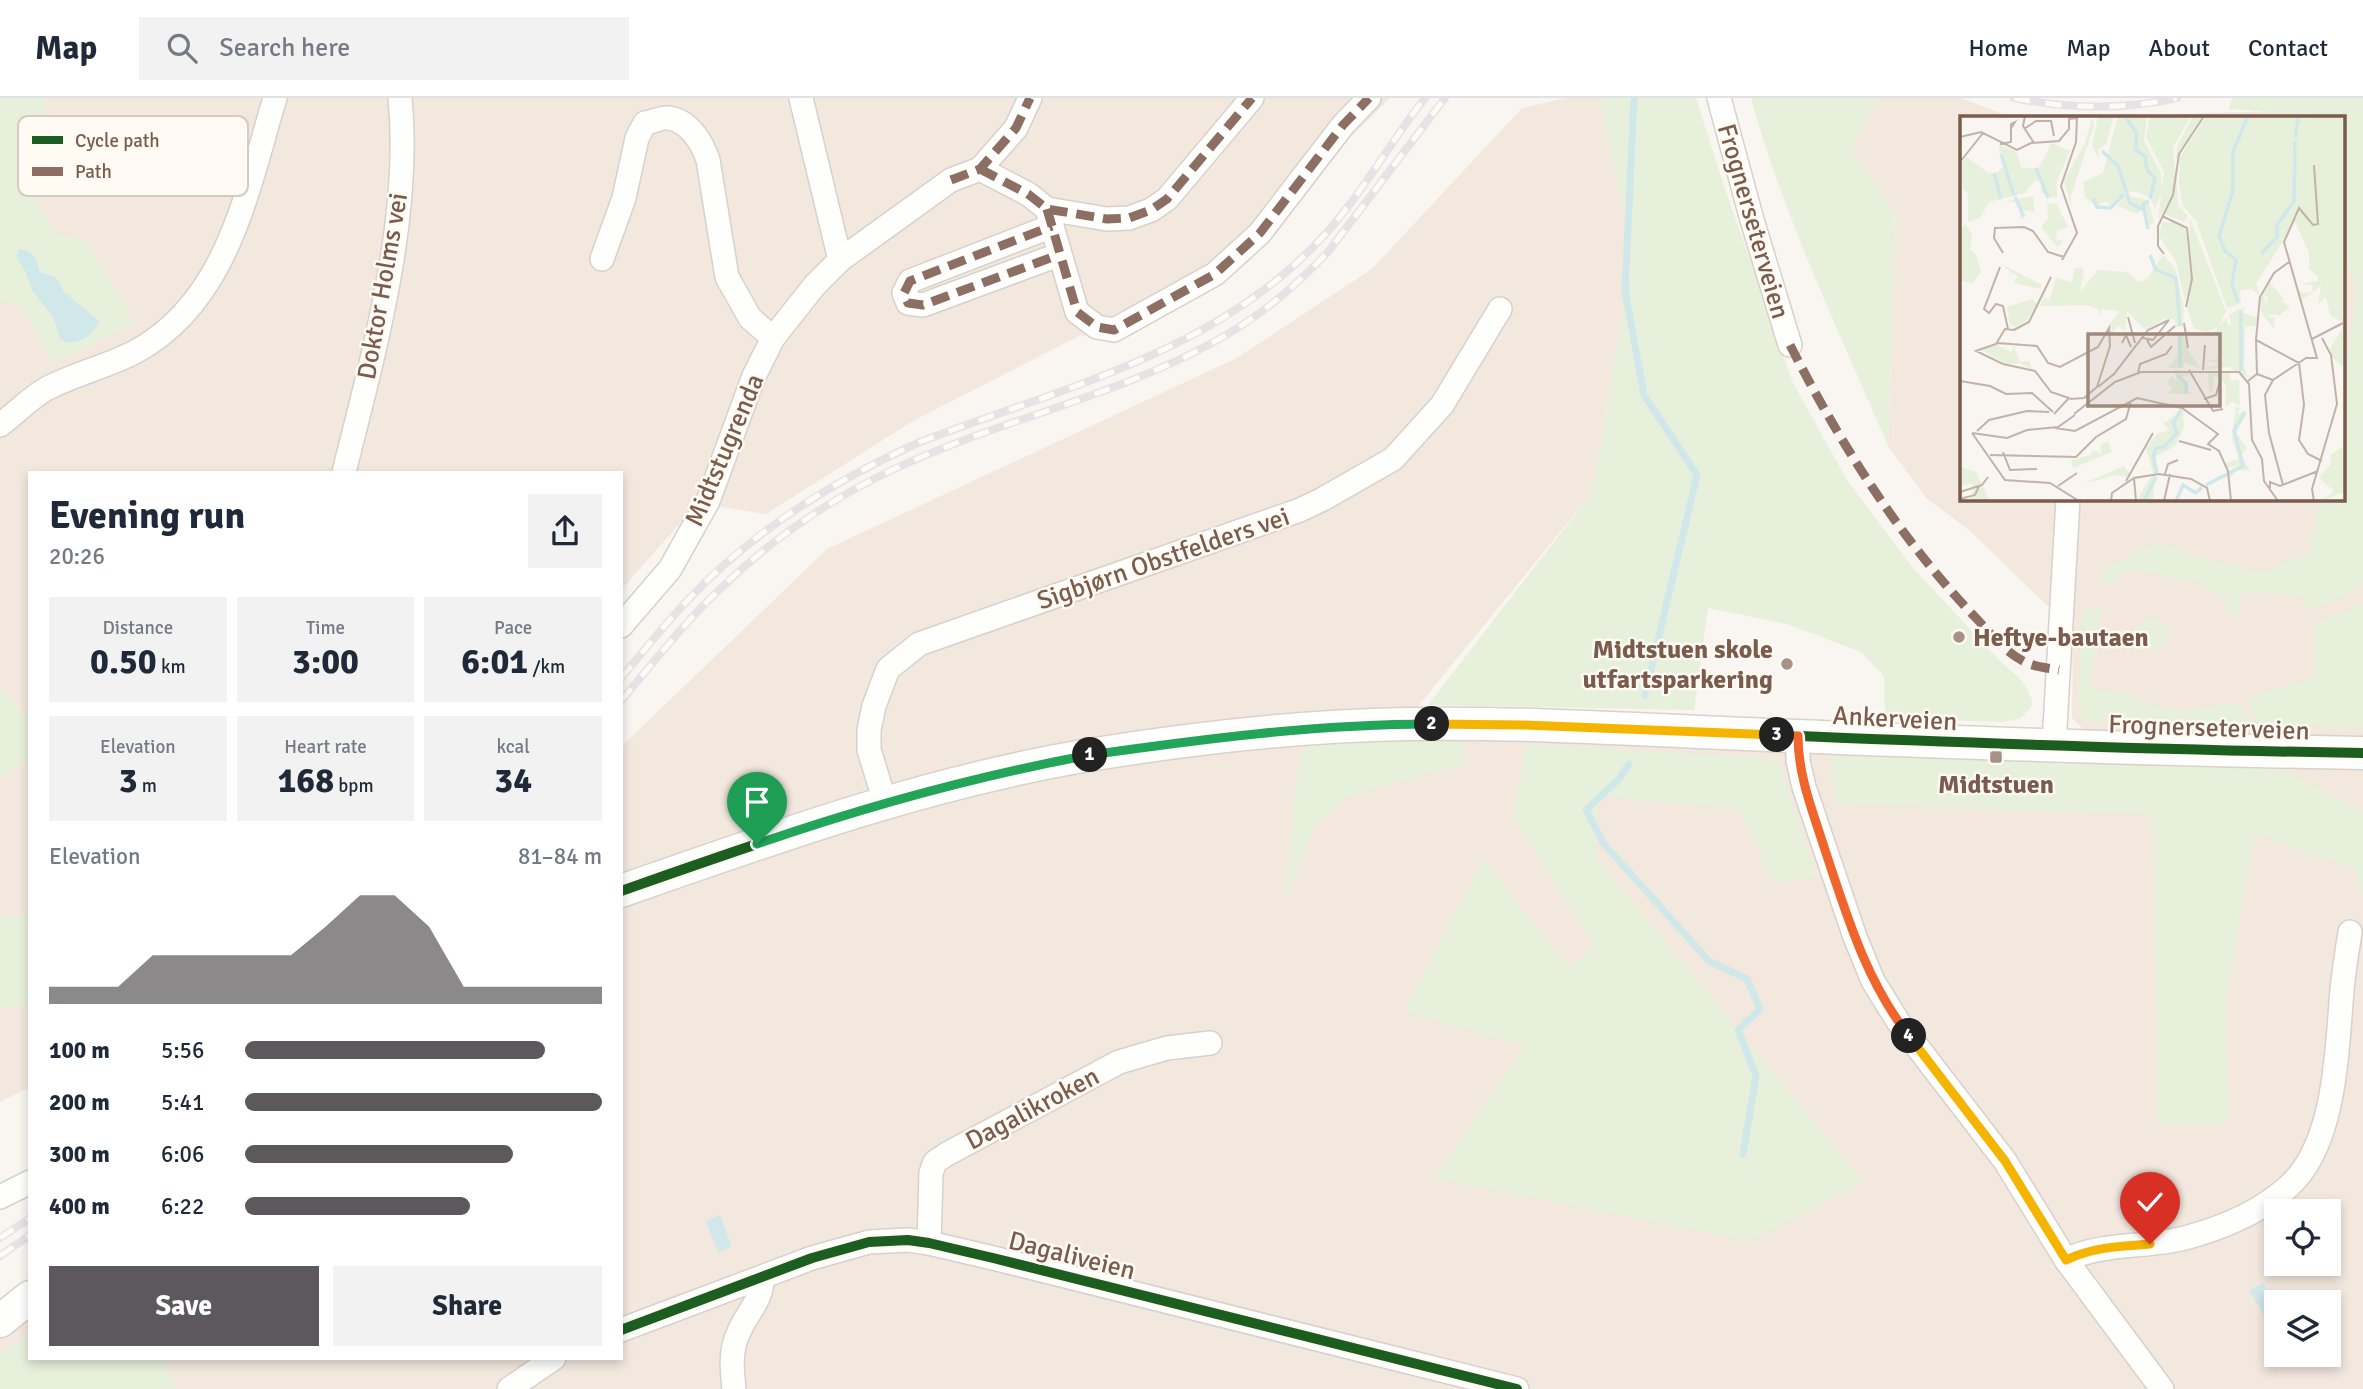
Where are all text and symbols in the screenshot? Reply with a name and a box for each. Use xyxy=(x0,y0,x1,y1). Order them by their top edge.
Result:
search box xyxy=(139,17,629,80)
text: Map xyxy=(35,28,97,69)
icon: search xyxy=(163,29,201,67)
text: Search here xyxy=(219,32,350,64)
text: Home xyxy=(1968,33,2028,63)
text: Map xyxy=(2066,33,2111,63)
text: About xyxy=(2149,33,2210,63)
text: Contact xyxy=(2248,33,2328,63)
legend xyxy=(18,116,248,196)
inset map xyxy=(1960,116,2346,500)
street label: Frognerseterveien xyxy=(1710,120,1796,322)
text: Cycle path xyxy=(75,129,160,153)
text: Path xyxy=(75,160,112,184)
street label: Doktor Holms vei xyxy=(351,190,415,382)
street label: Midtstugrenda xyxy=(678,369,771,531)
text: Evening run xyxy=(49,492,245,539)
button: share xyxy=(528,494,602,568)
street label: Sigbjørn Obstfelders vei xyxy=(1033,501,1294,617)
text: 20:26 xyxy=(49,542,105,571)
text: Distance xyxy=(102,616,173,640)
text: Time xyxy=(306,616,345,640)
text: Pace xyxy=(494,616,532,640)
place label: Heftye-bautaen xyxy=(1973,622,2149,654)
marker: Heftye-bautaen xyxy=(1951,629,1967,645)
place label: Midtstuen skole utfartsparkering xyxy=(1582,634,1773,696)
text: 0.50 xyxy=(90,640,157,683)
text: 3:00 xyxy=(292,640,359,683)
text: 6:01 xyxy=(461,640,528,683)
text: km xyxy=(157,655,186,679)
text: /km xyxy=(528,655,565,679)
marker: Midtstuen skole utfartsparkering xyxy=(1779,656,1795,672)
street label: Ankerveien xyxy=(1832,700,1958,738)
pin: 2 xyxy=(1414,706,1450,742)
street label: Frognerseterveien xyxy=(2108,708,2310,748)
text: 2 xyxy=(1426,711,1437,735)
pin: 3 xyxy=(1760,718,1795,752)
text: 3 xyxy=(1771,722,1782,746)
text: Elevation xyxy=(100,735,176,759)
text: Heart rate xyxy=(284,735,367,759)
text: kcal xyxy=(497,735,530,759)
pin: 1 xyxy=(1072,738,1108,772)
text: 1 xyxy=(1084,742,1095,766)
marker: Midtstuen xyxy=(1988,749,2004,765)
text: 3 xyxy=(119,759,138,802)
text: 168 xyxy=(277,759,334,802)
text: 34 xyxy=(494,759,532,802)
place label: Midtstuen xyxy=(1938,769,2054,801)
pin xyxy=(727,772,787,844)
text: m xyxy=(138,774,157,798)
text: bpm xyxy=(334,774,374,798)
icon: arrive xyxy=(738,783,776,821)
text: Elevation xyxy=(49,842,141,871)
text: 81–84 m xyxy=(518,842,602,871)
pin: 4 xyxy=(1892,1018,1926,1054)
text: 4 xyxy=(1903,1023,1914,1047)
text: 100 m xyxy=(49,1036,110,1065)
text: 5:56 xyxy=(161,1036,204,1065)
street label: Dagalikroken xyxy=(960,1060,1105,1157)
text: 200 m xyxy=(49,1088,110,1117)
text: 5:41 xyxy=(161,1088,204,1117)
text: 300 m xyxy=(49,1140,110,1169)
text: 6:06 xyxy=(161,1140,204,1169)
pin xyxy=(2120,1172,2180,1244)
icon: check xyxy=(2131,1183,2169,1221)
text: 400 m xyxy=(49,1192,110,1221)
text: 6:22 xyxy=(161,1192,204,1221)
map controls xyxy=(2264,1199,2341,1367)
button: locate xyxy=(2264,1199,2341,1276)
street label: Dagaliveien xyxy=(1005,1225,1139,1287)
button: Save xyxy=(49,1266,319,1346)
button: Share xyxy=(333,1266,602,1346)
button: layers xyxy=(2264,1290,2341,1367)

